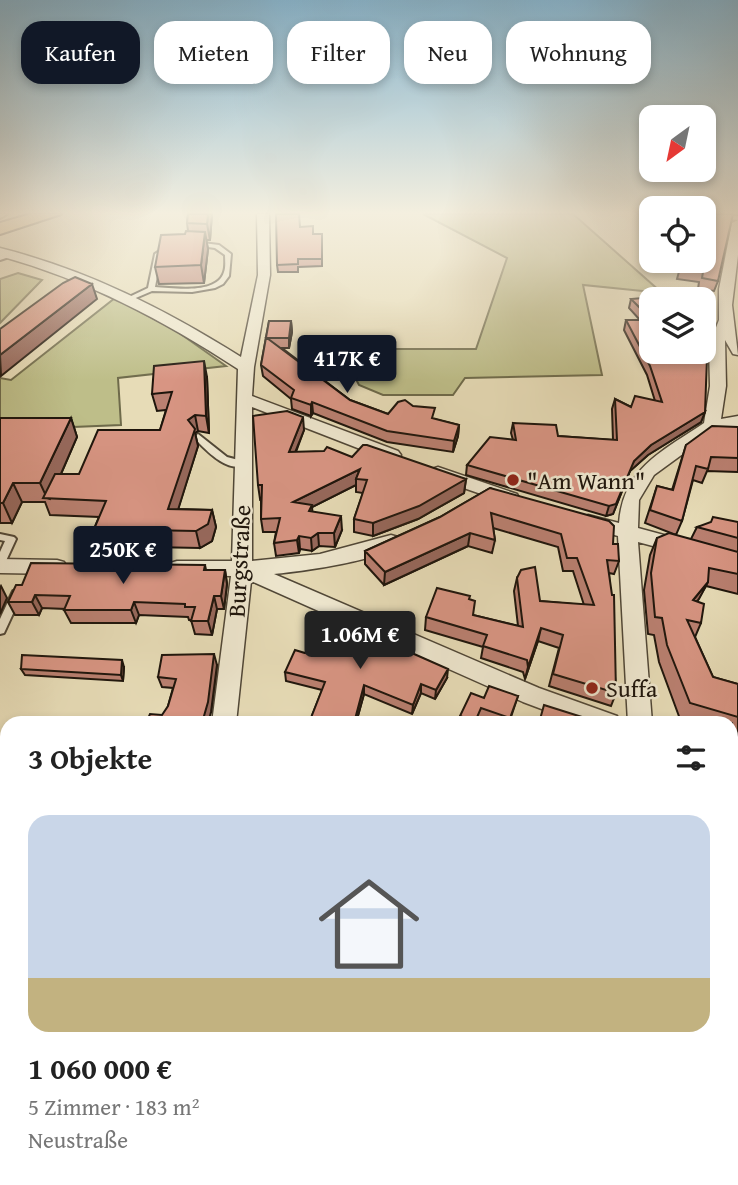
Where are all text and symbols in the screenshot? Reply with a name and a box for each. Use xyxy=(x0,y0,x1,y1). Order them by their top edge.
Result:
chip: Kaufen xyxy=(21,21,140,84)
chip: Mieten xyxy=(154,21,273,84)
chip: Filter xyxy=(287,21,390,84)
chip: Neu xyxy=(404,21,492,84)
chip: Wohnung xyxy=(506,21,651,84)
north arrow xyxy=(639,105,716,182)
map controls xyxy=(639,105,716,364)
button: locate xyxy=(639,196,716,273)
button: layers xyxy=(639,287,716,364)
pin: 417K € xyxy=(290,336,404,395)
text: 417K € xyxy=(313,341,381,374)
place label: "Am Wann" xyxy=(527,463,645,498)
marker: "Am Wann" xyxy=(505,472,521,488)
street label: Burgstraße xyxy=(219,504,259,618)
pin: 250K € xyxy=(66,526,180,586)
text: 250K € xyxy=(89,532,157,565)
pin: 1.06M € xyxy=(295,612,425,671)
text: 1.06M € xyxy=(320,617,400,650)
place label: Suffa xyxy=(606,671,658,706)
marker: Suffa xyxy=(584,680,600,696)
text: 3 Objekte xyxy=(28,736,152,780)
icon: filters xyxy=(672,739,710,777)
icon: home xyxy=(306,861,432,987)
text: 1 060 000 € xyxy=(28,1046,172,1090)
text: 5 Zimmer · 183 m² xyxy=(28,1090,199,1123)
text: Neustraße xyxy=(28,1123,128,1156)

